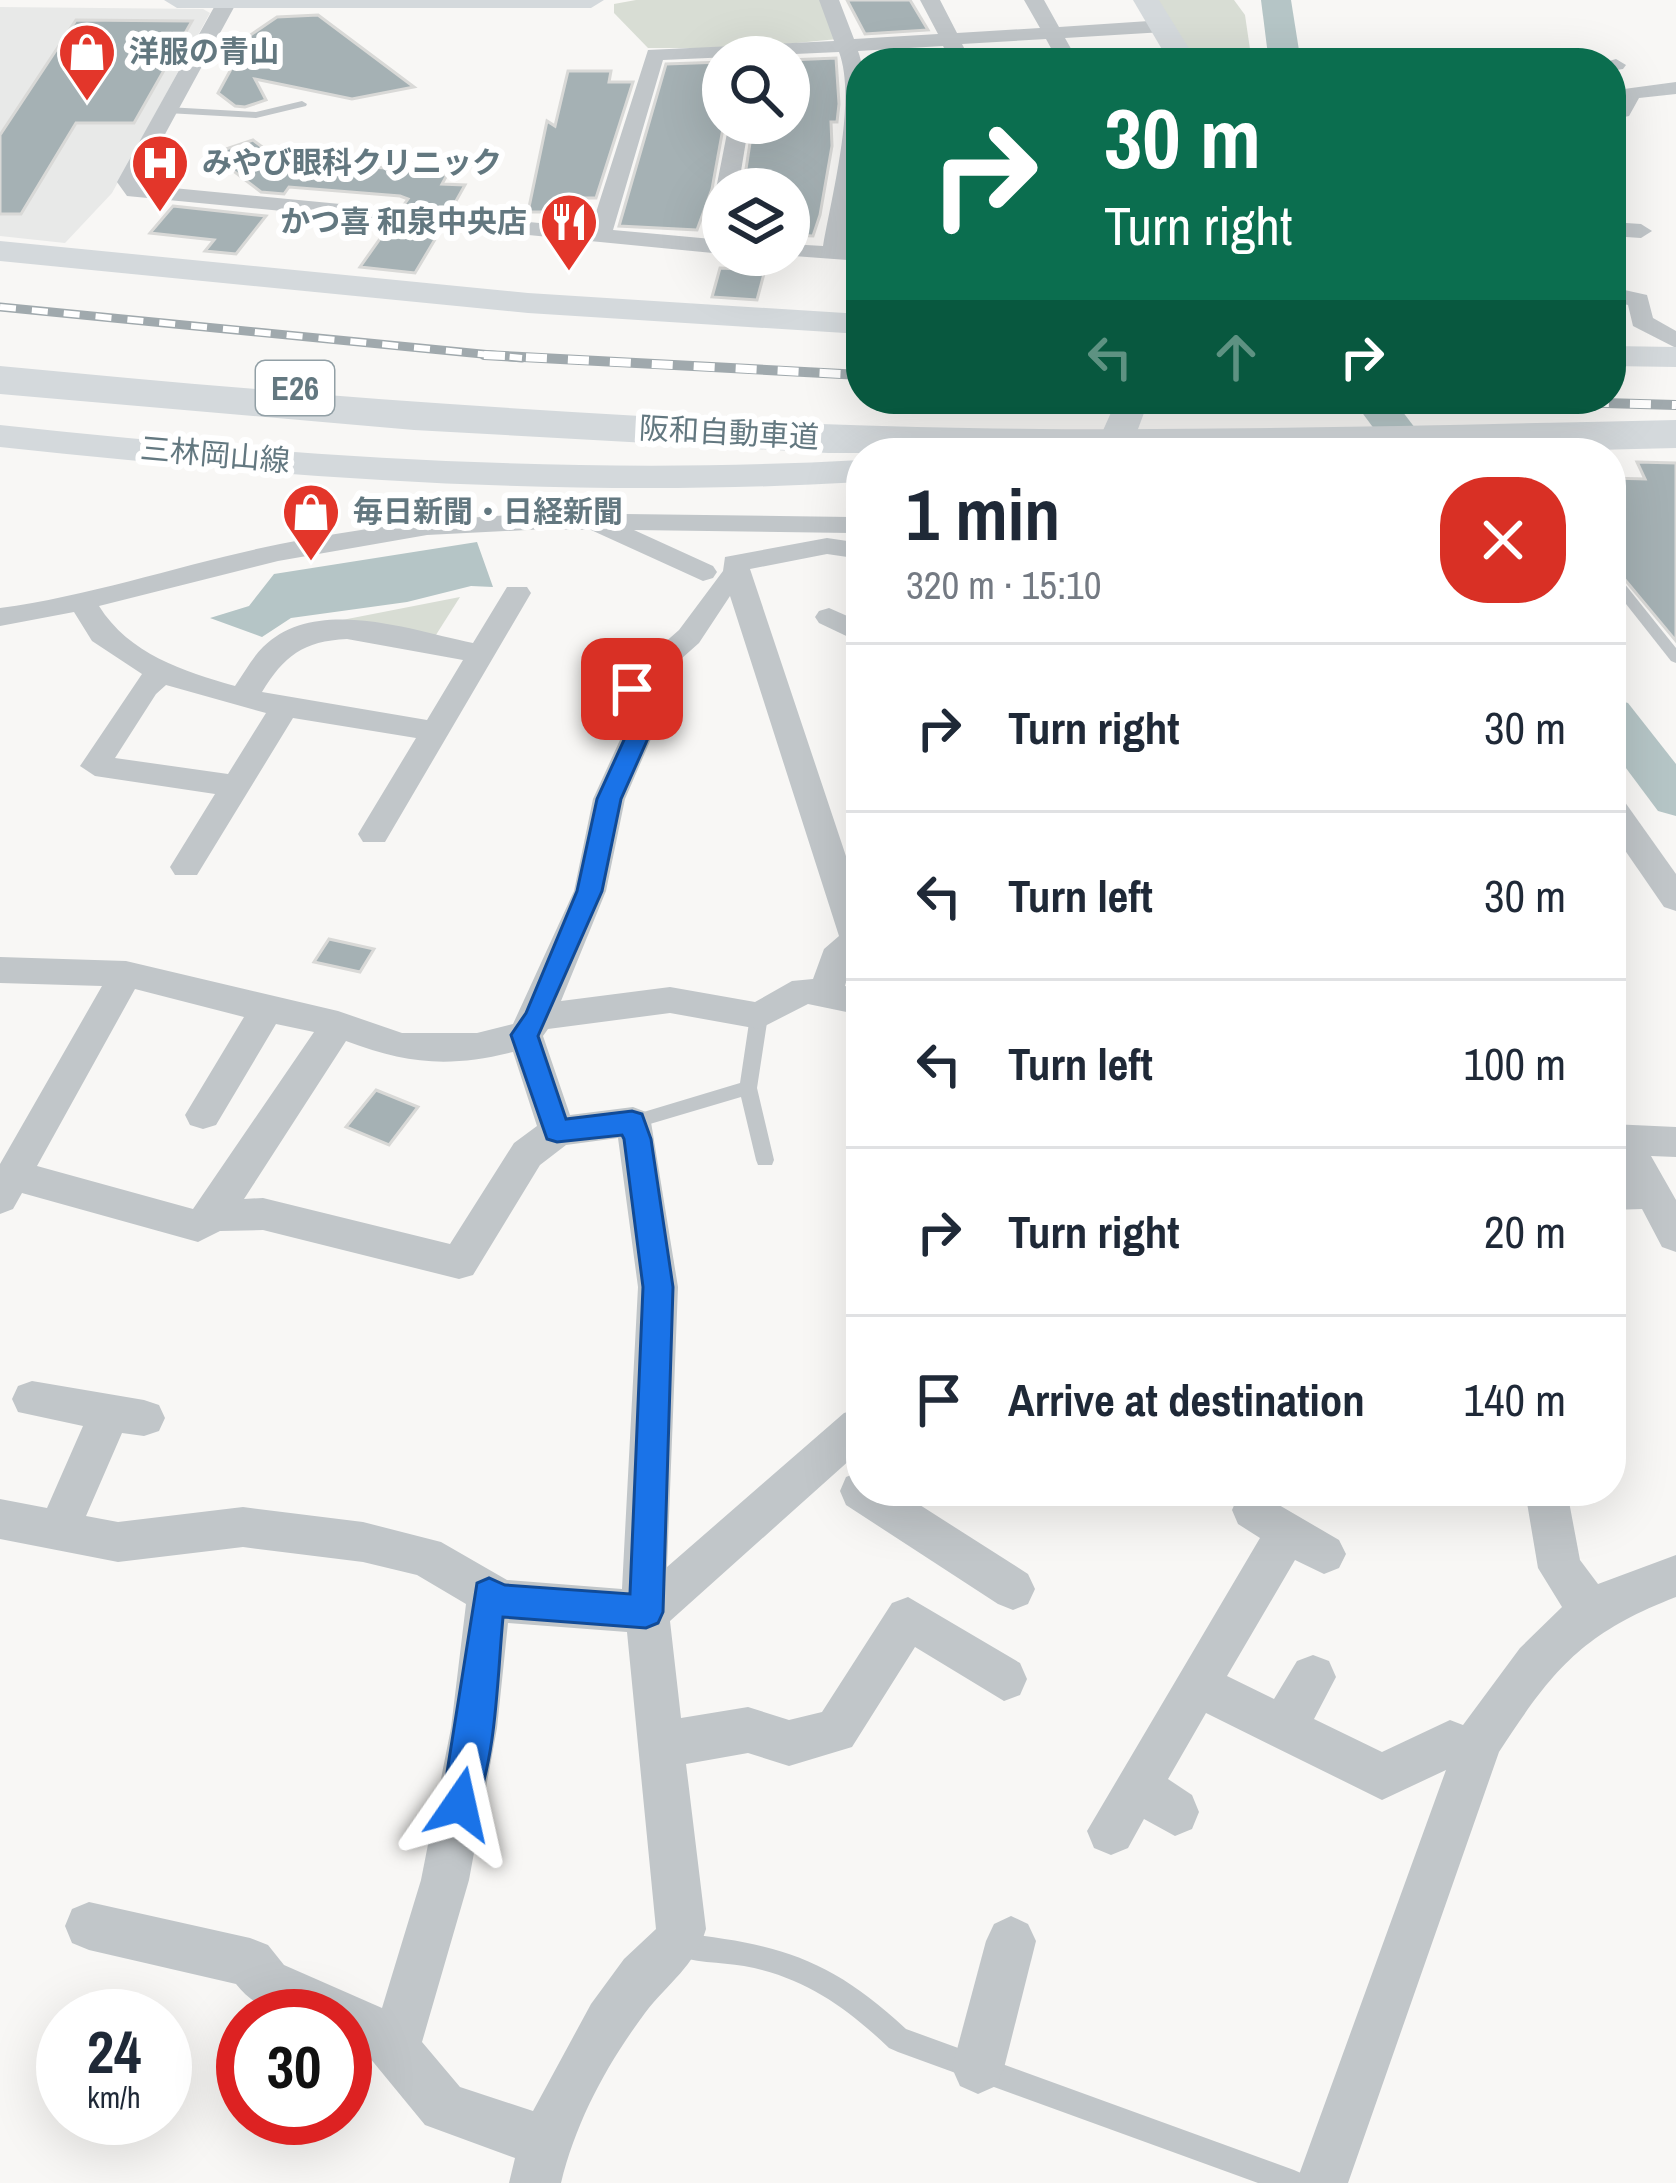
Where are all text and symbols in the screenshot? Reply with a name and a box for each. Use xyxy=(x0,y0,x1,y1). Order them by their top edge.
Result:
shop icon: 洋服の青山 xyxy=(56,21,118,103)
place label: 洋服の青山 xyxy=(129,31,279,71)
map controls xyxy=(702,36,810,276)
button: search xyxy=(702,36,810,144)
text: 30 m xyxy=(1104,81,1261,194)
icon: right xyxy=(906,96,1062,252)
hospital icon: みやび眼科クリニック xyxy=(129,132,191,214)
place label: みやび眼科クリニック xyxy=(202,142,502,182)
button: layers xyxy=(702,168,810,276)
text: Turn right xyxy=(1104,189,1292,262)
restaurant icon: かつ喜 和泉中央店 xyxy=(538,191,600,273)
place label: かつ喜 和泉中央店 xyxy=(280,201,527,241)
icon: left xyxy=(1077,324,1143,390)
icon: ahead xyxy=(1203,324,1269,390)
icon: right xyxy=(1329,324,1395,390)
road number: E26 xyxy=(256,361,334,415)
street label: 阪和自動車道 xyxy=(638,407,820,457)
street label: 三林岡山線 xyxy=(139,428,292,480)
text: 1 min xyxy=(906,465,1060,562)
button: close xyxy=(1440,477,1566,603)
shop icon: 毎日新聞・日経新聞 xyxy=(280,481,342,563)
place label: 毎日新聞・日経新聞 xyxy=(353,491,623,531)
text: 320 m · 15:10 xyxy=(906,559,1102,611)
pin xyxy=(581,638,683,740)
icon: arrive xyxy=(599,656,665,722)
icon: right xyxy=(906,695,972,761)
text: Turn right xyxy=(1008,697,1180,758)
text: 30 m xyxy=(1484,697,1566,758)
icon: left xyxy=(906,863,972,929)
text: Turn left xyxy=(1008,865,1153,926)
text: 30 m xyxy=(1484,865,1566,926)
icon: left xyxy=(906,1031,972,1097)
text: Turn left xyxy=(1008,1033,1153,1094)
text: 100 m xyxy=(1463,1033,1566,1094)
icon: right xyxy=(906,1199,972,1265)
text: Turn right xyxy=(1008,1201,1180,1262)
text: 20 m xyxy=(1484,1201,1566,1262)
icon: arrive xyxy=(906,1367,972,1433)
text: Arrive at destination xyxy=(1008,1369,1365,1430)
text: 140 m xyxy=(1463,1369,1566,1430)
position arrow xyxy=(397,1741,523,1867)
speed limit sign: 30 xyxy=(216,1989,372,2145)
text: 24 xyxy=(87,2011,141,2092)
text: km/h xyxy=(87,2077,141,2117)

